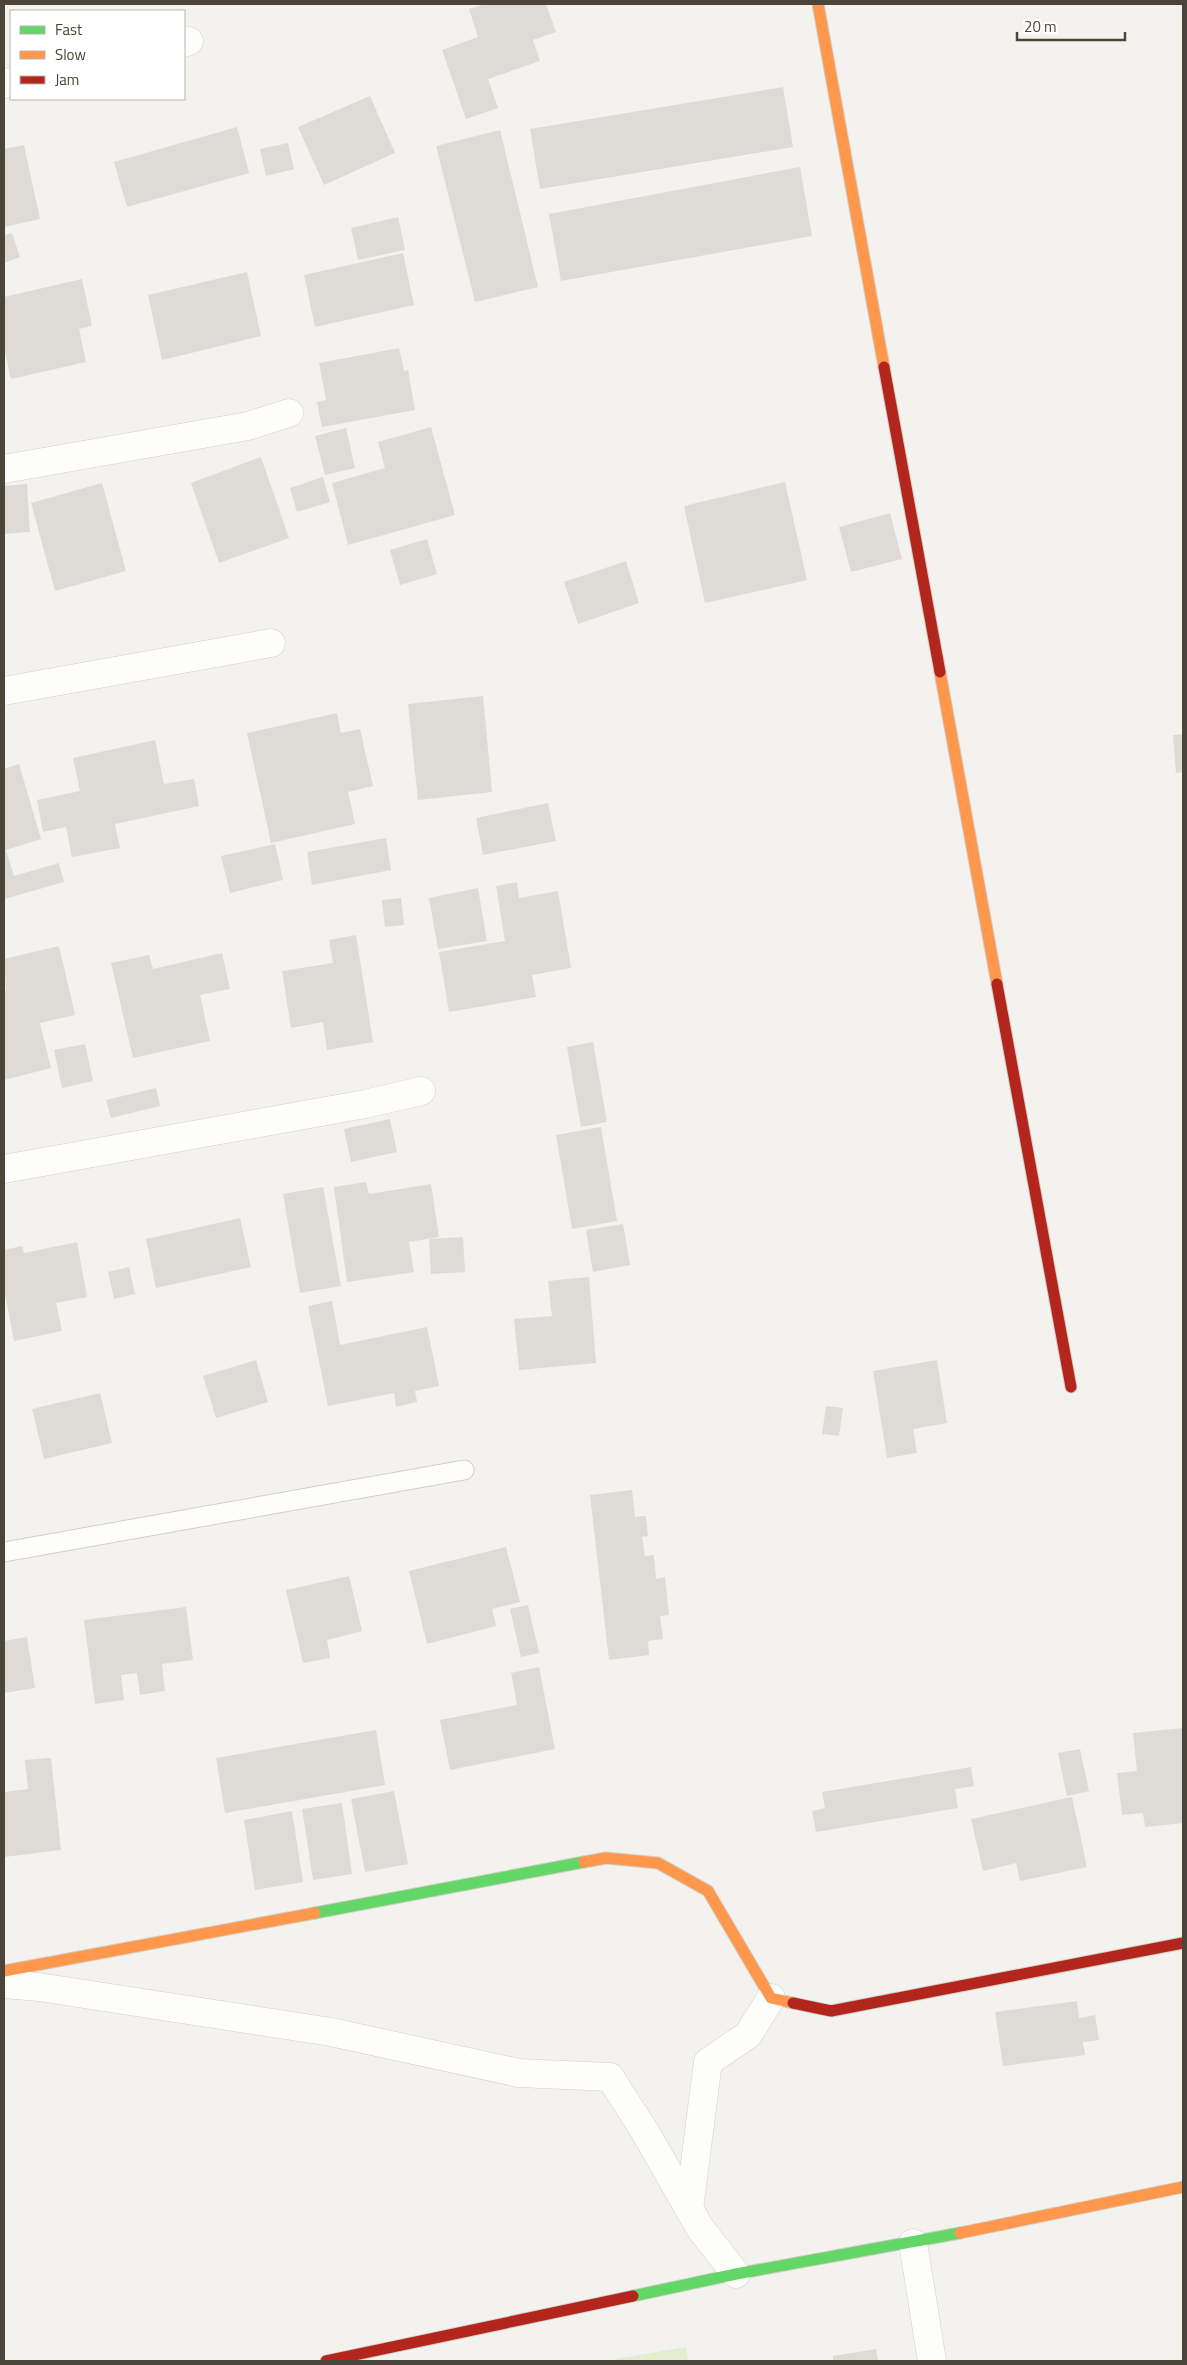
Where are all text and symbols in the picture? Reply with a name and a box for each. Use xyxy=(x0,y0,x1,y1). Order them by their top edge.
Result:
legend xyxy=(10,10,185,100)
scale bar xyxy=(1017,10,1124,42)
text: 20 m xyxy=(1024,15,1057,38)
text: Fast xyxy=(55,18,83,41)
text: Slow xyxy=(55,43,86,66)
text: Jam xyxy=(55,68,79,91)

